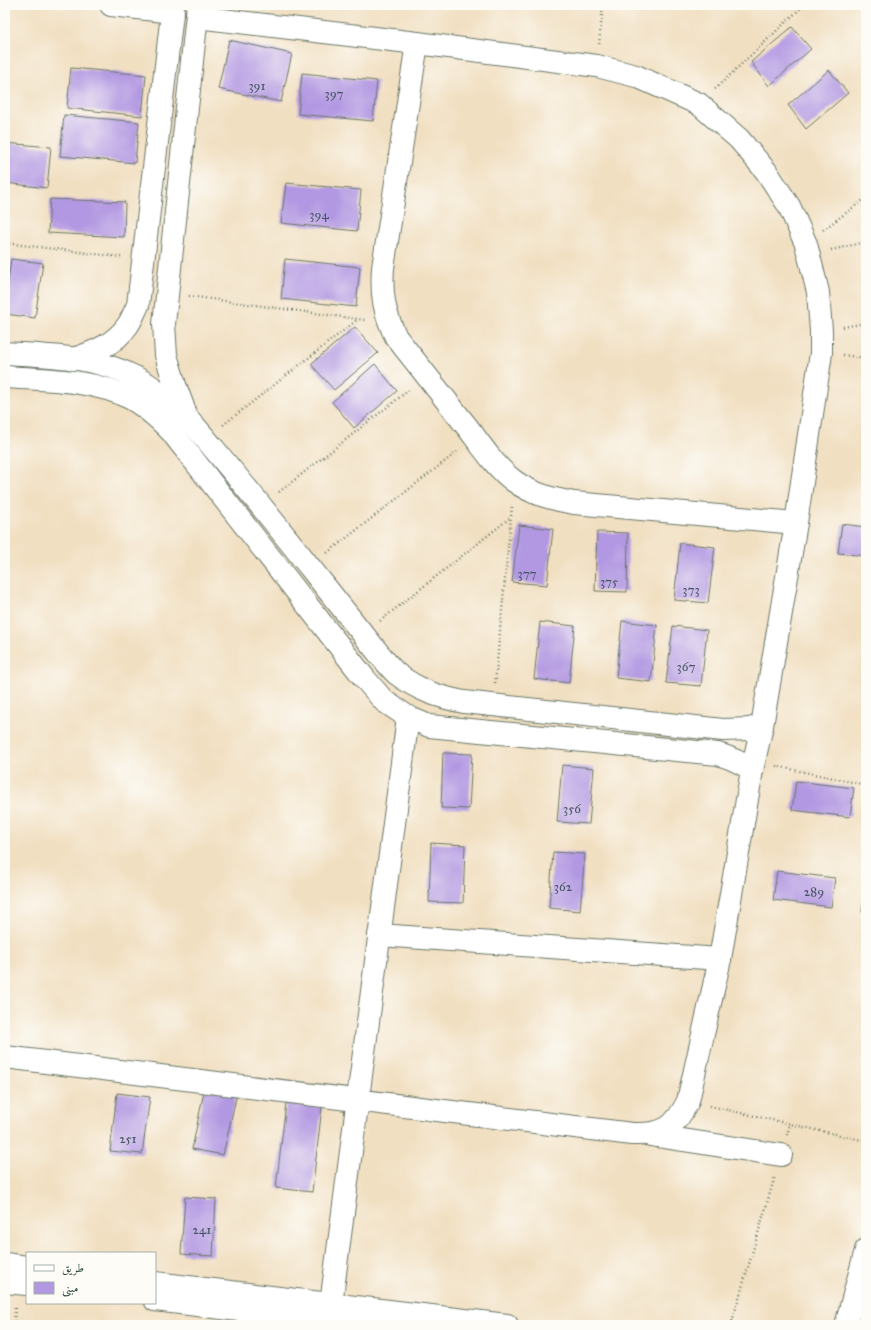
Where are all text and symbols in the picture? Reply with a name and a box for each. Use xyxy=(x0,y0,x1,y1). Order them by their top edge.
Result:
house number: 391 xyxy=(248,78,266,94)
house number: 397 xyxy=(324,86,344,102)
house number: 394 xyxy=(309,207,329,223)
house number: 377 xyxy=(517,566,537,582)
house number: 375 xyxy=(600,574,618,590)
house number: 373 xyxy=(682,582,700,598)
house number: 367 xyxy=(677,659,695,675)
house number: 356 xyxy=(563,801,581,817)
house number: 362 xyxy=(554,879,573,895)
house number: 289 xyxy=(804,884,824,900)
house number: 251 xyxy=(119,1131,137,1147)
house number: 241 xyxy=(193,1222,211,1238)
legend xyxy=(26,1252,156,1304)
text: طريق xyxy=(62,1261,84,1276)
text: مبنى xyxy=(62,1281,78,1297)

